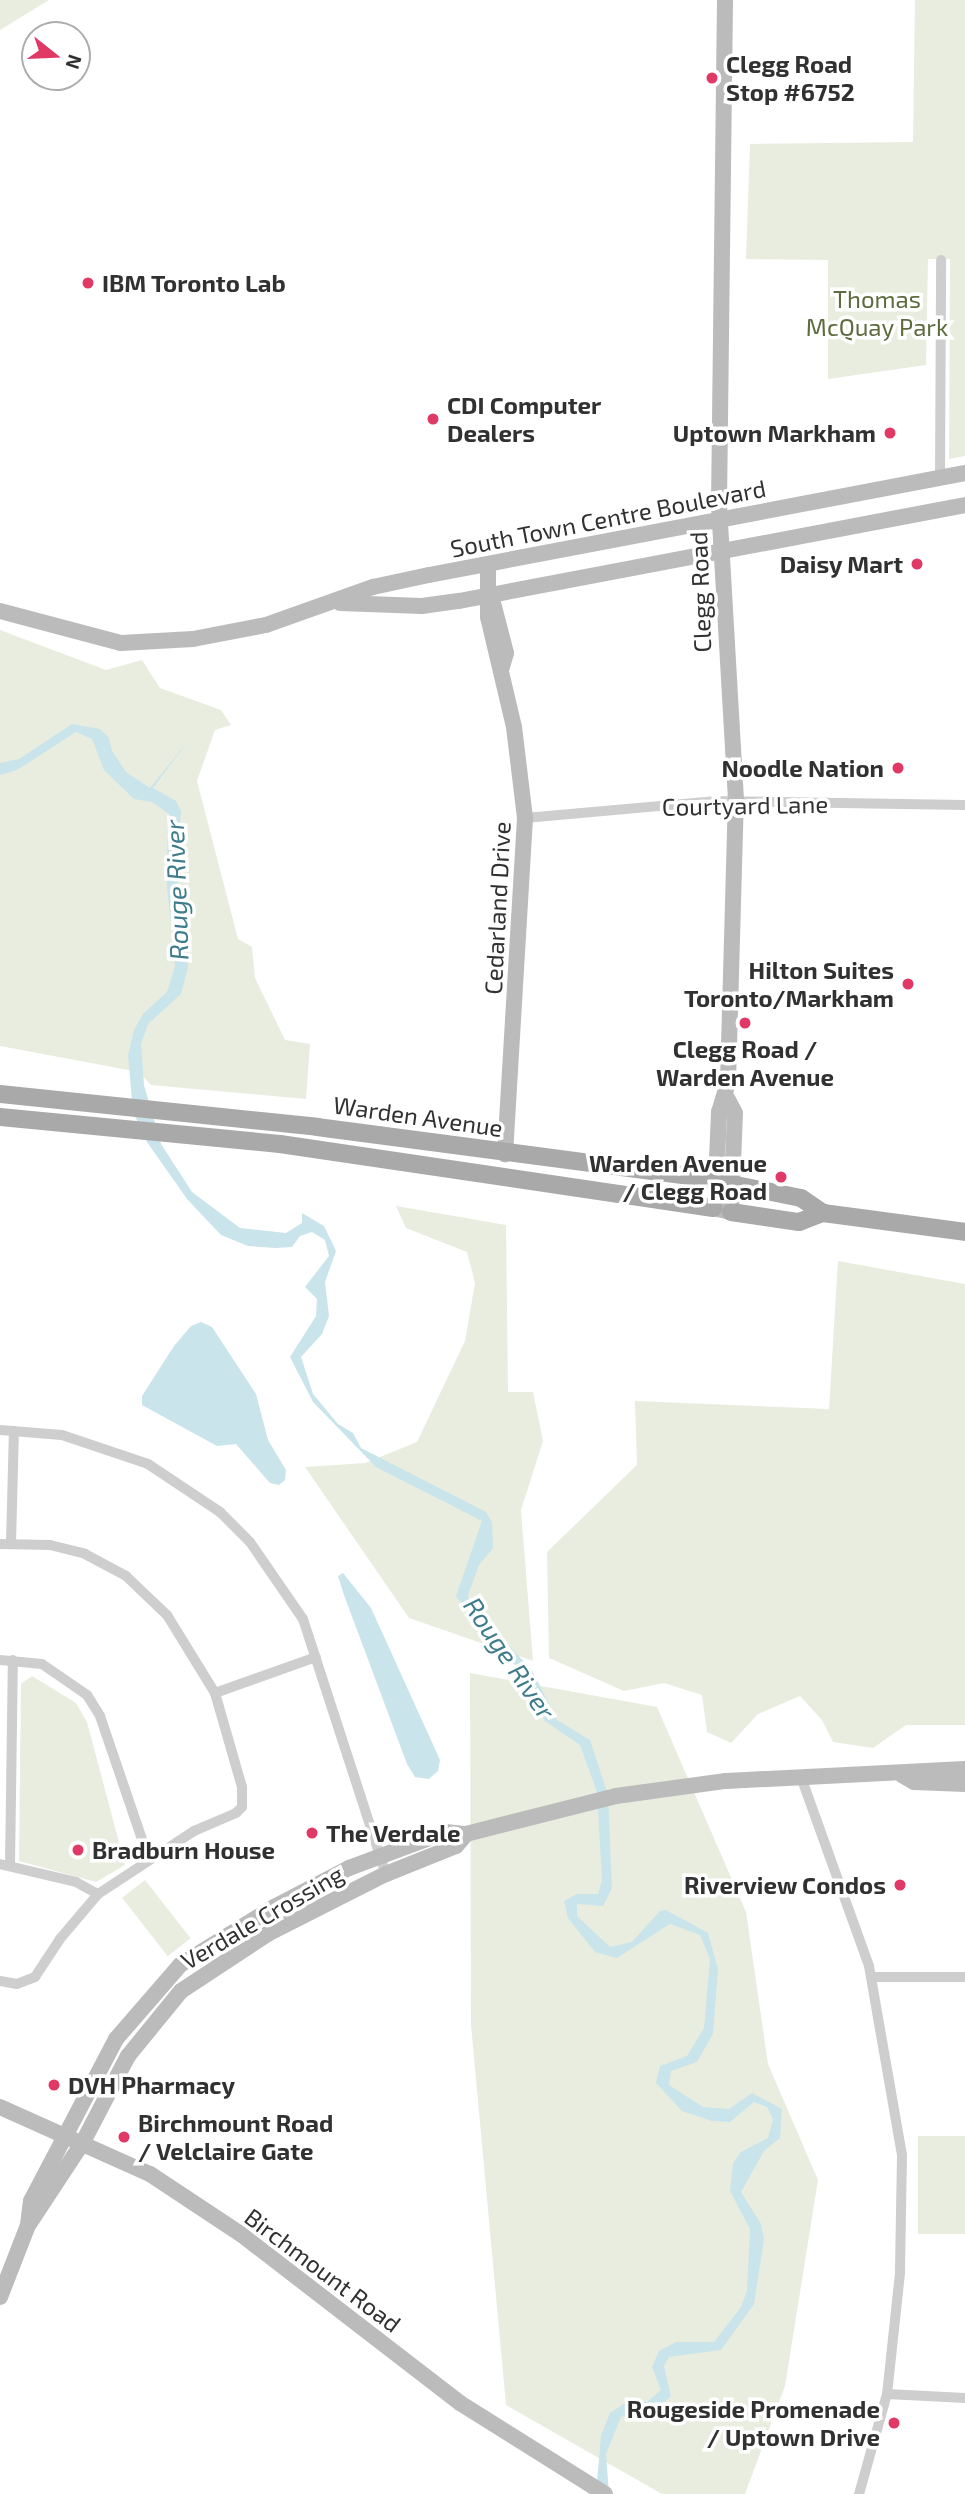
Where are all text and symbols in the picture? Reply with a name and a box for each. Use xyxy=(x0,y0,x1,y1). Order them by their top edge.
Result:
north arrow xyxy=(21,21,91,91)
place label: Clegg Road Stop #6752 xyxy=(726,50,855,106)
text: N xyxy=(61,52,88,72)
marker: Clegg Road Stop #6752 xyxy=(704,70,720,86)
place label: IBM Toronto Lab xyxy=(102,269,286,297)
marker: IBM Toronto Lab xyxy=(80,275,96,291)
park label: Thomas McQuay Park xyxy=(806,285,948,341)
place label: CDI Computer Dealers xyxy=(447,391,601,447)
marker: CDI Computer Dealers xyxy=(425,411,441,427)
place label: Uptown Markham xyxy=(673,419,876,447)
marker: Uptown Markham xyxy=(882,425,898,441)
street label: South Town Centre Boulevard xyxy=(448,473,768,563)
street label: Clegg Road xyxy=(683,531,717,653)
place label: Daisy Mart xyxy=(779,550,903,578)
marker: Daisy Mart xyxy=(909,556,925,572)
place label: Noodle Nation xyxy=(721,754,884,782)
marker: Noodle Nation xyxy=(890,760,906,776)
street label: Courtyard Lane xyxy=(662,789,828,821)
water label: Rouge River xyxy=(158,819,194,961)
street label: Cedarland Drive xyxy=(478,821,516,995)
place label: Hilton Suites Toronto/Markham xyxy=(684,956,894,1012)
marker: Hilton Suites Toronto/Markham xyxy=(900,976,916,992)
marker: Clegg Road / Warden Avenue xyxy=(737,1015,753,1031)
place label: Clegg Road / Warden Avenue xyxy=(656,1035,834,1091)
street label: Warden Avenue xyxy=(331,1090,505,1142)
place label: Warden Avenue / Clegg Road xyxy=(588,1149,767,1205)
marker: Warden Avenue / Clegg Road xyxy=(773,1169,789,1185)
water label: Rouge River xyxy=(458,1591,562,1725)
place label: The Verdale xyxy=(326,1819,461,1847)
marker: The Verdale xyxy=(304,1825,320,1841)
place label: Bradburn House xyxy=(92,1836,275,1864)
marker: Bradburn House xyxy=(70,1842,86,1858)
street label: Verdale Crossing xyxy=(176,1859,348,1975)
place label: Riverview Condos xyxy=(683,1871,886,1899)
marker: Riverview Condos xyxy=(892,1877,908,1893)
place label: DVH Pharmacy xyxy=(68,2071,235,2099)
marker: DVH Pharmacy xyxy=(46,2077,62,2093)
place label: Birchmount Road / Velclaire Gate xyxy=(138,2109,333,2165)
marker: Birchmount Road / Velclaire Gate xyxy=(116,2129,132,2145)
street label: Birchmount Road xyxy=(239,2202,407,2338)
place label: Rougeside Promenade / Uptown Drive xyxy=(627,2395,880,2451)
marker: Rougeside Promenade / Uptown Drive xyxy=(886,2415,902,2431)

